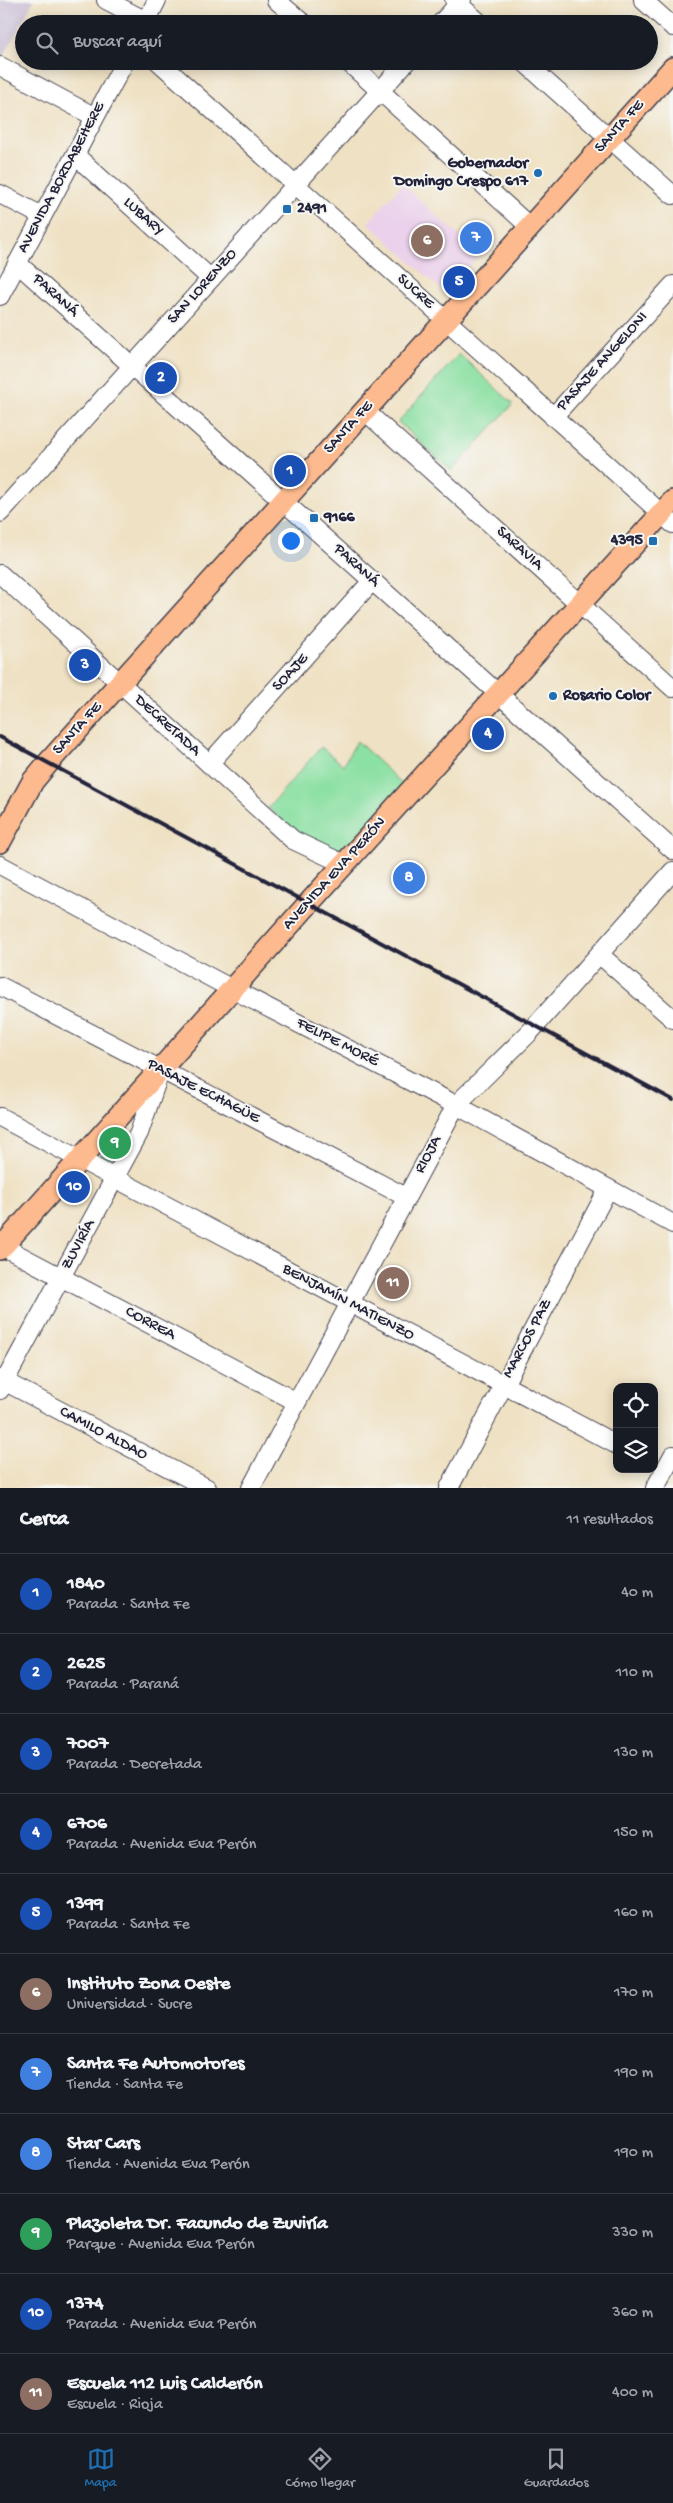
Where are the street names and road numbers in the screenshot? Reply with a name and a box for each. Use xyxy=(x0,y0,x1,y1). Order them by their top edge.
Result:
street label: SANTA FE xyxy=(591,96,649,157)
street label: AVENIDA BORDABEHERE xyxy=(14,99,110,257)
street label: LUBARY xyxy=(119,194,167,240)
street label: SAN LORENZO xyxy=(164,245,242,329)
street label: PARANÁ xyxy=(27,269,84,323)
street label: SUCRE xyxy=(392,270,438,314)
street label: PASAJE ANGELONI xyxy=(553,308,653,416)
street label: SANTA FE xyxy=(320,397,378,458)
street label: SARAVIA xyxy=(492,523,548,576)
street label: PARANÁ xyxy=(328,539,385,593)
street label: SOAJE xyxy=(269,649,314,696)
street label: DECRETADA xyxy=(129,691,205,762)
street label: SANTA FE xyxy=(49,698,107,759)
street label: AVENIDA EVA PERÓN xyxy=(279,814,391,934)
street label: FELIPE MORÉ xyxy=(292,1014,382,1072)
street label: PASAJE ECHAGÜE xyxy=(143,1055,263,1129)
street label: RIOJA xyxy=(411,1132,447,1177)
street label: ZUVIRÍA xyxy=(57,1215,101,1273)
street label: BENJAMÍN MATIENZO xyxy=(278,1259,418,1346)
street label: MARCOS PAZ xyxy=(499,1296,557,1382)
street label: CORREA xyxy=(121,1303,180,1346)
street label: CAMILO ALDAO xyxy=(56,1403,151,1465)

